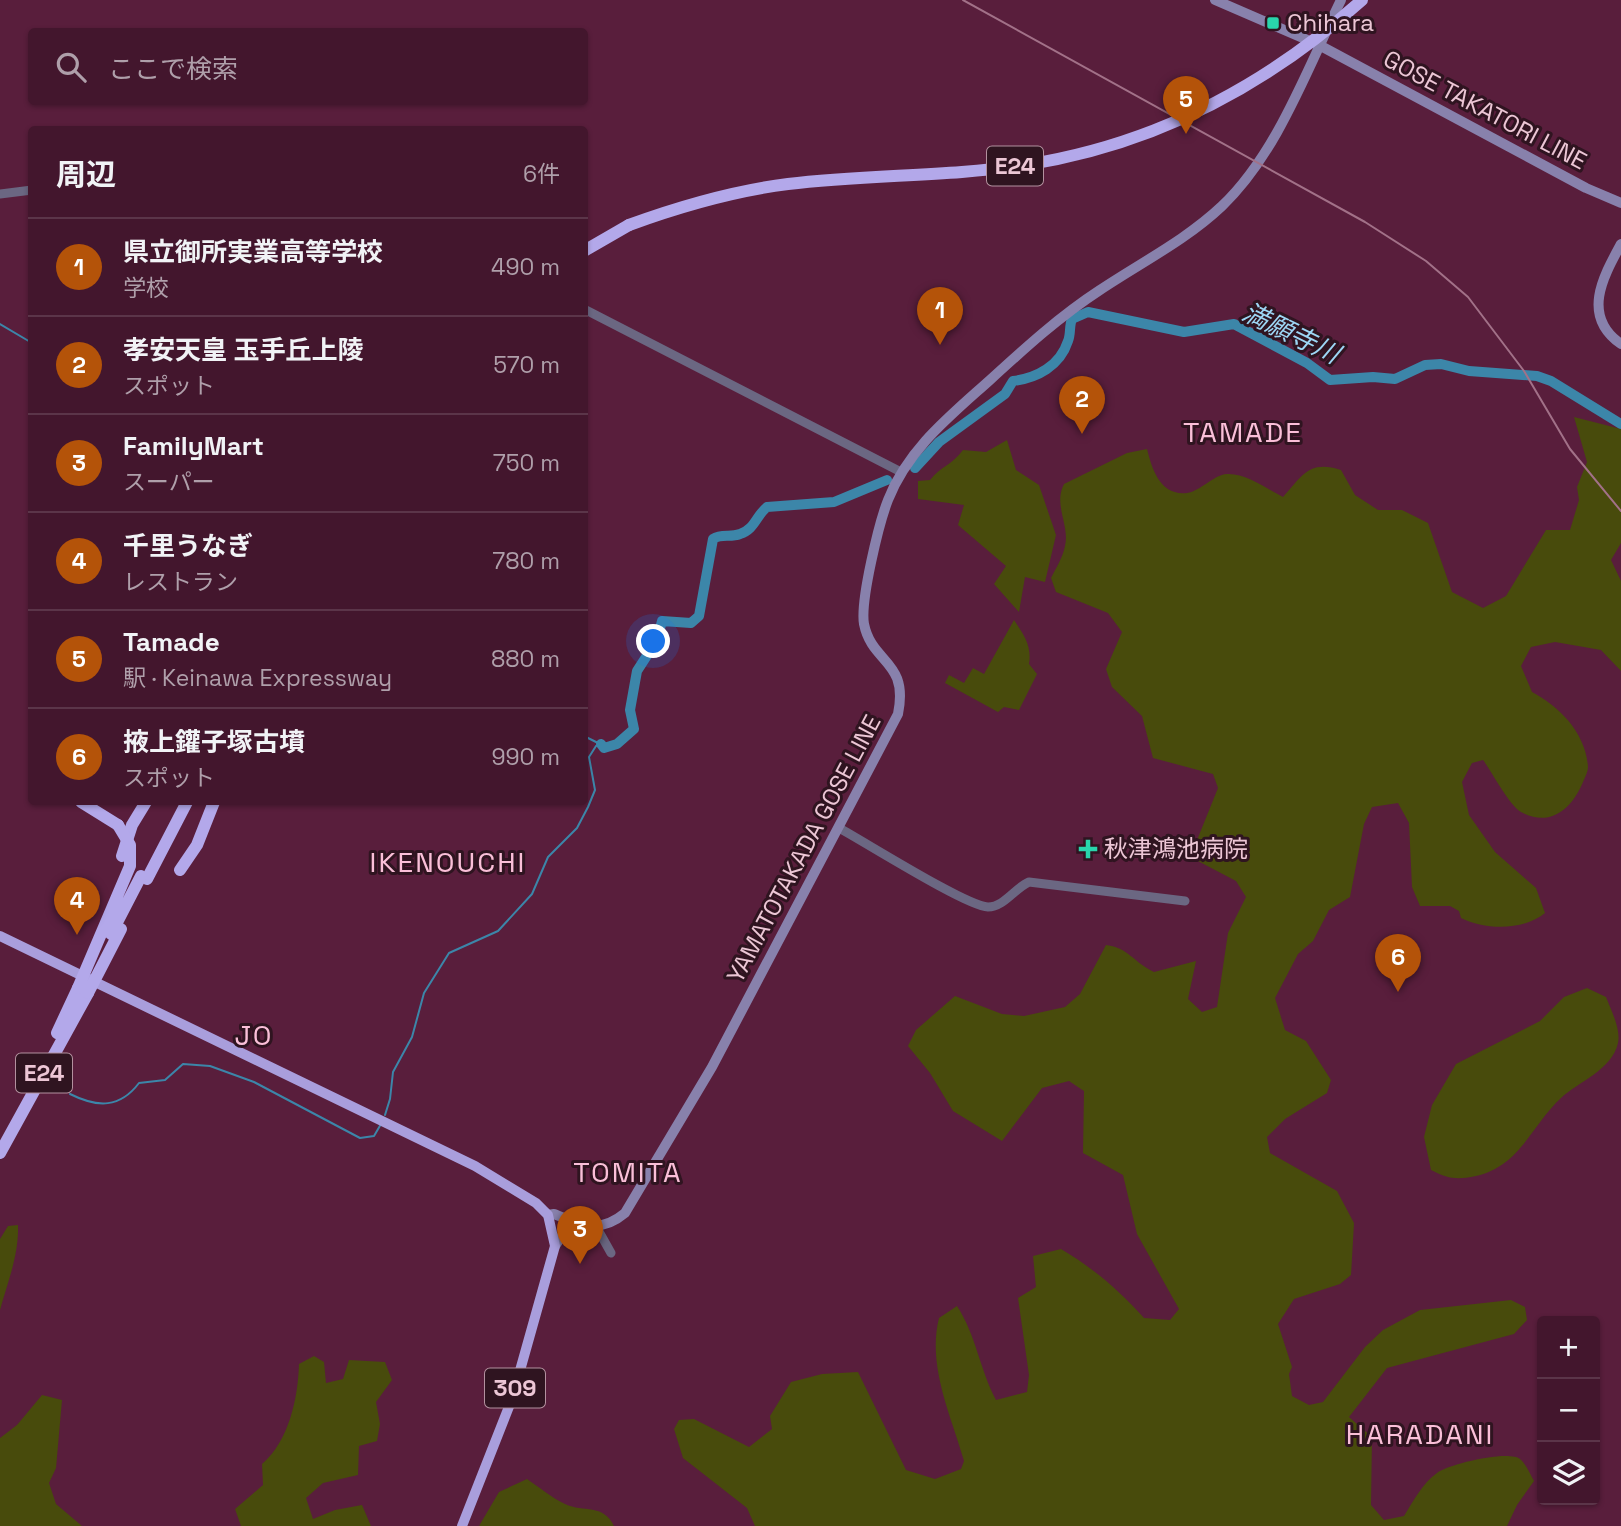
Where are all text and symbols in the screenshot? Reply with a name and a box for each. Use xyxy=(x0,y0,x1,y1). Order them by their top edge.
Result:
place label: Chihara xyxy=(1287,7,1374,38)
marker: Chihara xyxy=(1265,15,1281,31)
search box xyxy=(28,28,588,105)
street label: GOSE TAKATORI LINE xyxy=(1378,43,1592,176)
icon: search xyxy=(52,48,90,86)
text: ここで検索 xyxy=(108,52,238,86)
pin: 5 xyxy=(1163,76,1209,134)
road number: E24 xyxy=(987,146,1043,186)
text: 周辺 xyxy=(56,155,116,194)
text: 6件 xyxy=(523,159,560,189)
text: 県立御所実業高等学校 xyxy=(123,235,383,269)
text: 1 xyxy=(74,252,84,282)
text: 490 m xyxy=(491,252,560,282)
text: 学校 xyxy=(123,273,169,303)
pin: 1 xyxy=(917,287,963,345)
water label: 満願寺川 xyxy=(1237,295,1348,372)
text: 孝安天皇 玉手丘上陵 xyxy=(123,333,364,367)
text: 2 xyxy=(72,350,86,380)
text: 570 m xyxy=(493,350,560,380)
text: スポット xyxy=(123,371,215,401)
pin: 2 xyxy=(1059,376,1105,434)
district label: TAMADE xyxy=(1183,414,1303,450)
text: FamilyMart xyxy=(123,429,264,463)
text: 3 xyxy=(72,448,86,478)
text: 750 m xyxy=(493,448,560,478)
text: スーパー xyxy=(123,467,215,497)
text: 千里うなぎ xyxy=(123,529,253,563)
text: 4 xyxy=(72,546,86,576)
text: 780 m xyxy=(492,546,560,576)
text: レストラン xyxy=(123,567,238,597)
your location xyxy=(636,624,670,658)
text: Tamade xyxy=(123,625,220,659)
text: 5 xyxy=(72,644,86,674)
text: 880 m xyxy=(491,644,560,674)
text: 駅 · Keinawa Expressway xyxy=(123,663,392,693)
street label: YAMATOTAKADA GOSE LINE xyxy=(720,709,887,988)
text: 掖上鑵子塚古墳 xyxy=(123,725,305,759)
text: 6 xyxy=(72,742,86,772)
text: 990 m xyxy=(491,742,560,772)
text: スポット xyxy=(123,763,215,793)
place label: 秋津鴻池病院 xyxy=(1104,833,1248,864)
marker: 秋津鴻池病院 xyxy=(1078,839,1098,859)
district label: IKENOUCHI xyxy=(370,844,526,880)
pin: 4 xyxy=(54,877,100,935)
pin: 6 xyxy=(1375,934,1421,992)
district label: JO xyxy=(235,1017,273,1053)
road number: E24 xyxy=(16,1054,72,1092)
district label: TOMITA xyxy=(573,1154,683,1190)
pin: 3 xyxy=(557,1206,603,1264)
map controls xyxy=(1537,1316,1600,1505)
button: + xyxy=(1537,1316,1600,1379)
road number: 309 xyxy=(485,1368,545,1408)
button: − xyxy=(1537,1379,1600,1442)
district label: HARADANI xyxy=(1346,1416,1494,1452)
button: layers xyxy=(1537,1442,1600,1505)

